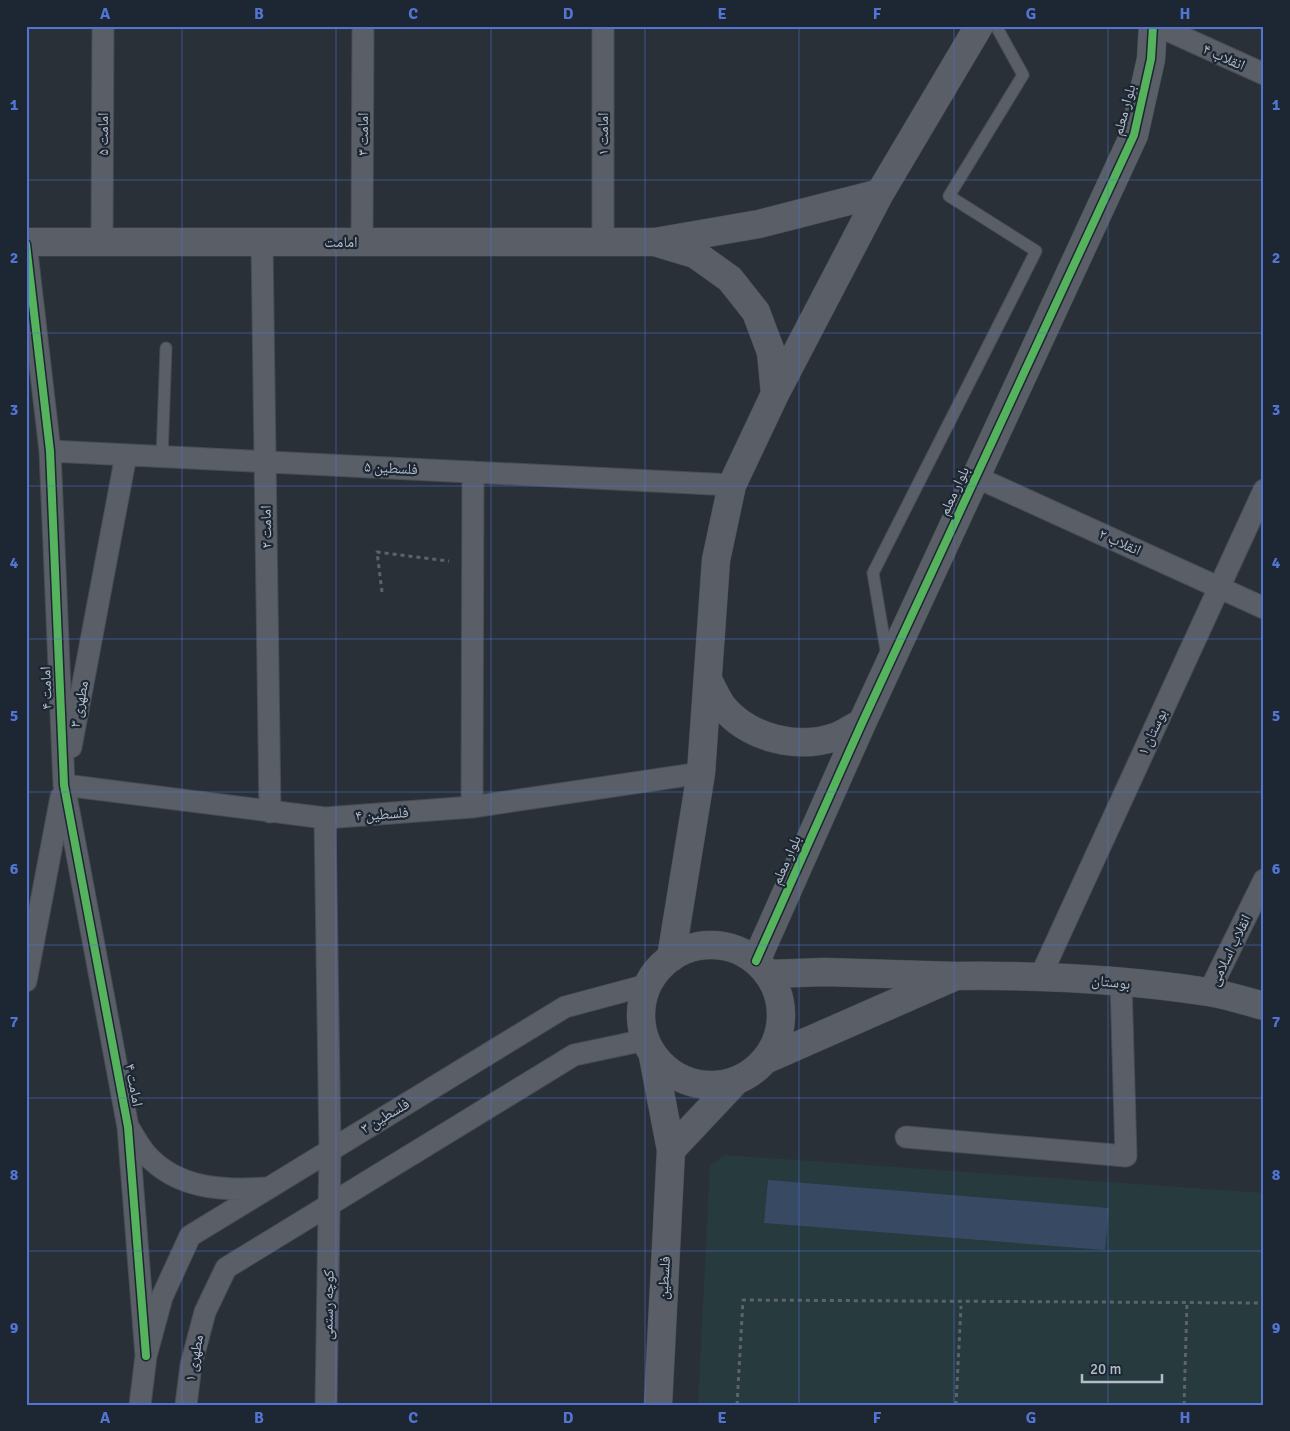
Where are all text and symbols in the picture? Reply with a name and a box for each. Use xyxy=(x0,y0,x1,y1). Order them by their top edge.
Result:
text: A xyxy=(100,4,111,24)
text: B xyxy=(254,4,264,24)
text: C xyxy=(408,4,418,24)
text: D xyxy=(563,4,574,24)
text: E xyxy=(717,4,727,24)
text: F xyxy=(873,4,882,24)
text: G xyxy=(1026,4,1036,24)
text: H xyxy=(1180,4,1190,24)
street label: انقلاب ۴ xyxy=(1200,40,1248,74)
street label: بلوار معلم xyxy=(1109,82,1140,138)
text: 1 xyxy=(10,95,19,115)
text: 1 xyxy=(1272,95,1281,115)
street label: امامت ۵ xyxy=(94,112,112,156)
street label: امامت ۳ xyxy=(354,112,372,156)
street label: امامت ۱ xyxy=(594,112,612,156)
street label: امامت xyxy=(324,233,358,251)
text: 2 xyxy=(10,248,18,268)
text: 2 xyxy=(1272,248,1280,268)
text: 3 xyxy=(10,400,18,420)
text: 3 xyxy=(1272,400,1280,420)
street label: فلسطین ۵ xyxy=(364,458,418,479)
street label: بلوار معلم xyxy=(935,464,974,519)
street label: امامت ۲ xyxy=(257,505,275,549)
street label: انقلاب ۲ xyxy=(1096,525,1144,559)
text: 4 xyxy=(10,553,19,573)
text: 4 xyxy=(1272,553,1281,573)
street label: امامت ۴ xyxy=(36,666,56,710)
street label: مطهری ۳ xyxy=(66,679,93,729)
text: 5 xyxy=(10,706,18,726)
street label: بوستان ۱ xyxy=(1133,706,1171,758)
text: 5 xyxy=(1272,706,1280,726)
street label: فلسطین ۴ xyxy=(355,803,409,826)
street label: بلوار معلم xyxy=(767,833,806,888)
text: 6 xyxy=(10,859,19,879)
text: 6 xyxy=(1272,859,1281,879)
street label: انقلاب اسلامی xyxy=(1205,911,1256,989)
street label: بوستان xyxy=(1091,971,1131,994)
text: 7 xyxy=(10,1012,19,1032)
text: 7 xyxy=(1272,1012,1281,1032)
street label: امامت ۴ xyxy=(121,1062,147,1108)
street label: فلسطین ۳ xyxy=(357,1094,413,1138)
text: 8 xyxy=(10,1165,19,1185)
text: 8 xyxy=(1272,1165,1281,1185)
street label: فلسطین xyxy=(654,1256,675,1300)
street label: کوچه رستمی xyxy=(318,1270,339,1340)
text: 9 xyxy=(10,1318,19,1338)
text: 9 xyxy=(1272,1318,1281,1338)
street label: مطهری ۱ xyxy=(181,1333,208,1383)
scale bar xyxy=(1082,1351,1162,1383)
text: 20 m xyxy=(1090,1360,1121,1378)
text: A xyxy=(100,1408,111,1428)
text: B xyxy=(254,1408,264,1428)
text: C xyxy=(408,1408,418,1428)
text: D xyxy=(563,1408,574,1428)
text: E xyxy=(717,1408,727,1428)
text: F xyxy=(873,1408,882,1428)
text: G xyxy=(1026,1408,1036,1428)
text: H xyxy=(1180,1408,1190,1428)

